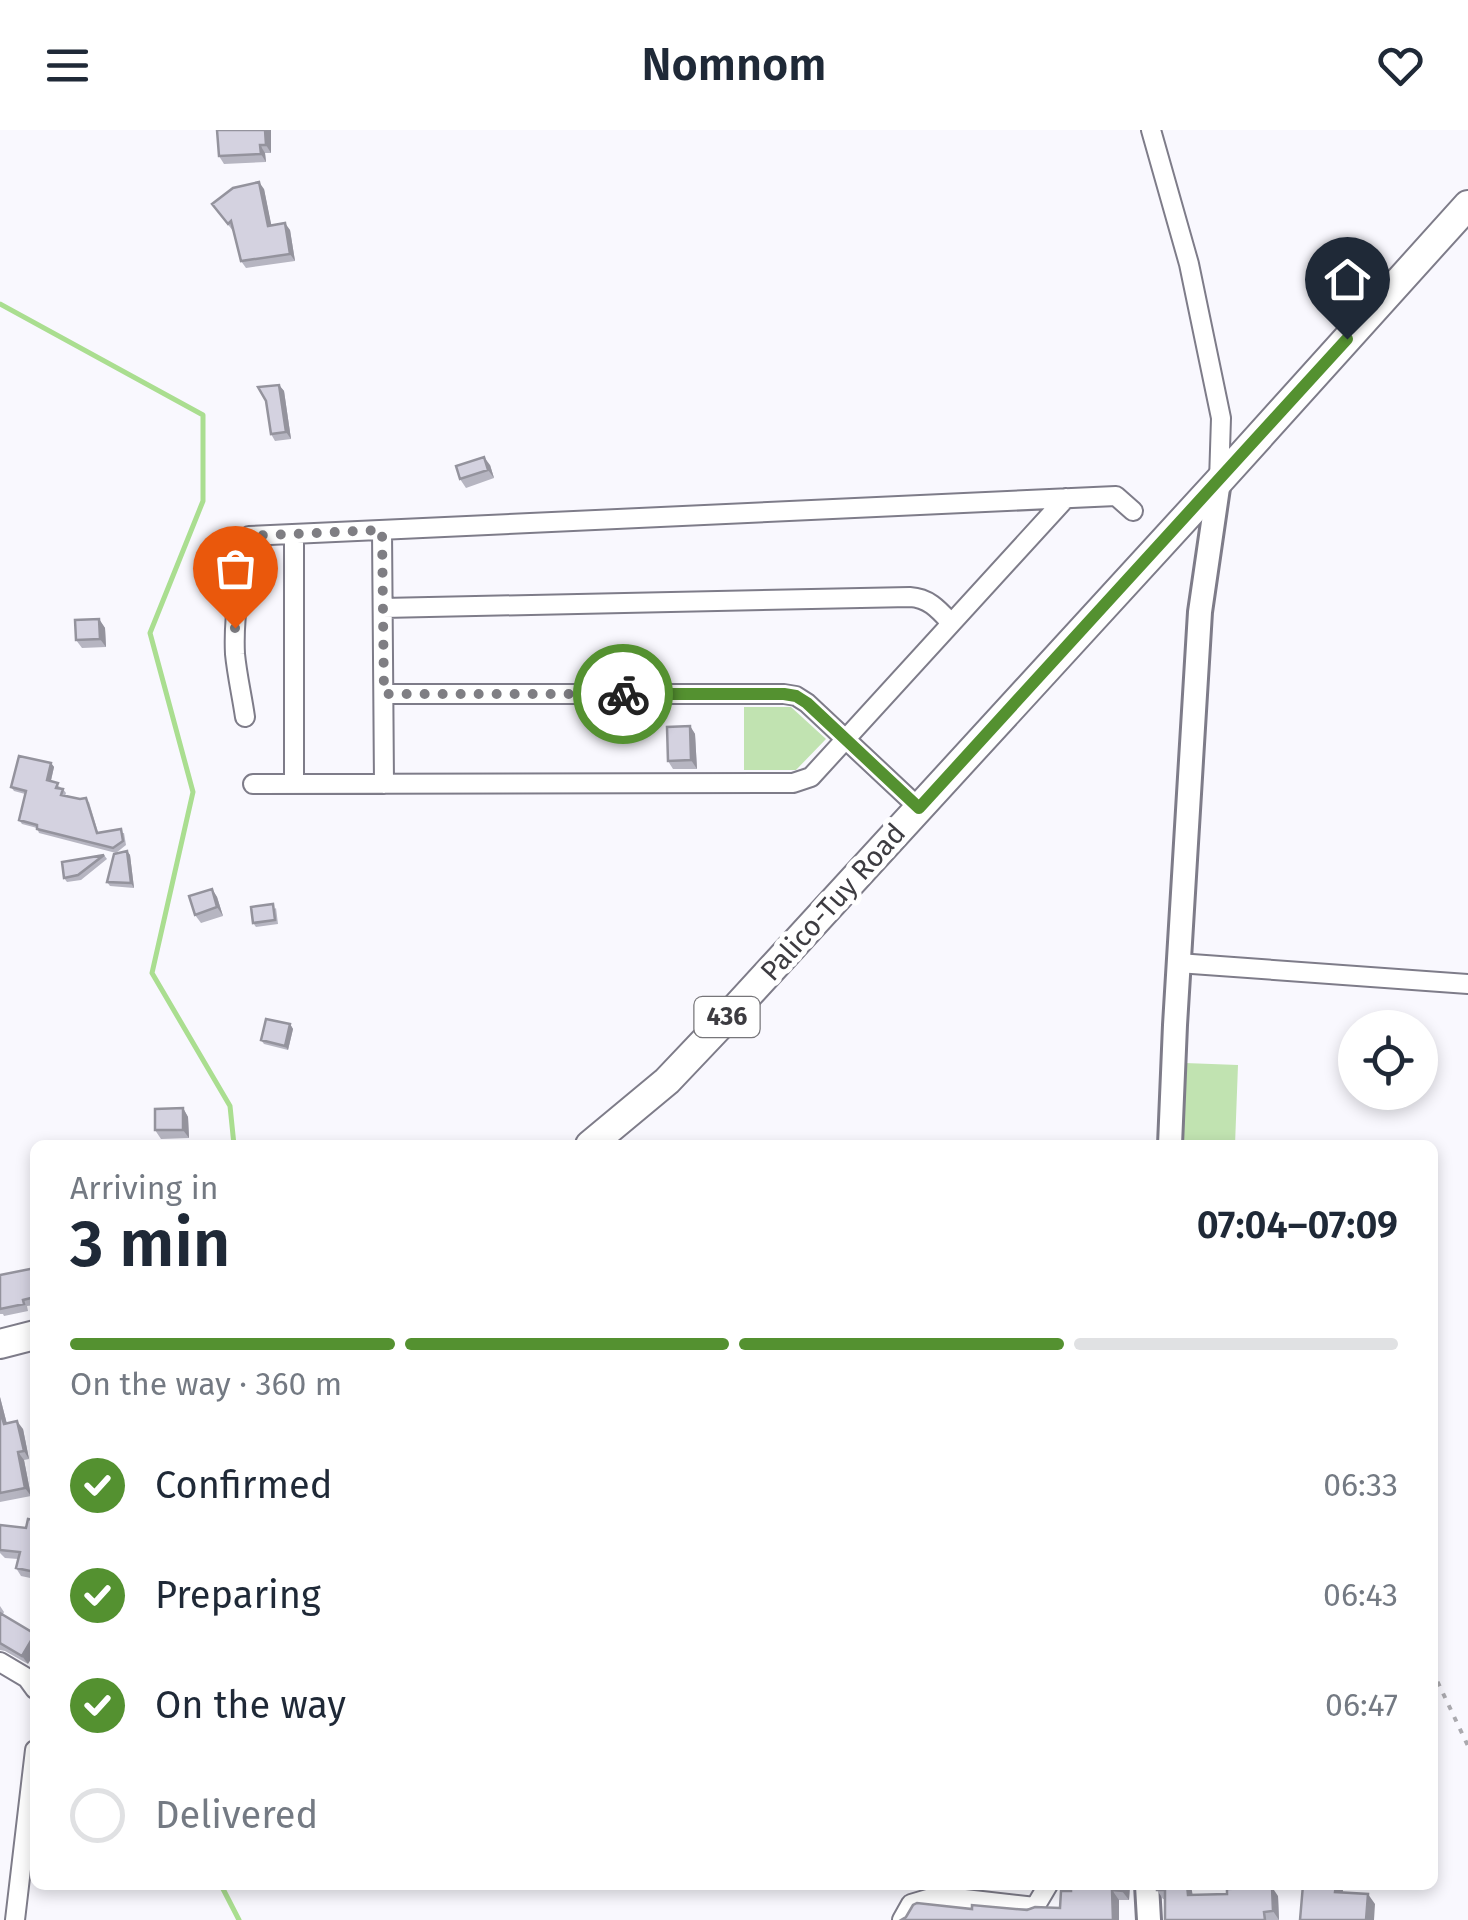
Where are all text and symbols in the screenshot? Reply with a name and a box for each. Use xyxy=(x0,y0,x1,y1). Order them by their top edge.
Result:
icon: menu xyxy=(40,38,95,93)
text: Nomnom xyxy=(642,38,827,92)
icon: heart xyxy=(1373,38,1428,93)
pin xyxy=(1305,237,1390,340)
icon: home xyxy=(1320,252,1375,307)
pin xyxy=(193,526,278,629)
icon: bag xyxy=(208,541,263,596)
courier xyxy=(573,644,673,744)
icon: bike xyxy=(596,667,651,722)
street label: Palico-Tuy Road xyxy=(754,817,912,987)
road number: 436 xyxy=(694,997,760,1037)
map controls xyxy=(1338,1010,1438,1110)
button: locate xyxy=(1338,1010,1438,1110)
text: Arriving in xyxy=(70,1169,218,1207)
text: 07:04–07:09 xyxy=(1197,1202,1398,1248)
text: 3 min xyxy=(70,1205,230,1283)
text: On the way · 360 m xyxy=(70,1365,342,1403)
icon: check xyxy=(70,1458,125,1513)
text: Confirmed xyxy=(155,1462,333,1508)
text: 06:33 xyxy=(1323,1466,1398,1504)
icon: check xyxy=(70,1568,125,1623)
text: Preparing xyxy=(155,1572,321,1618)
text: 06:43 xyxy=(1323,1576,1398,1614)
icon: check xyxy=(70,1678,125,1733)
text: On the way xyxy=(155,1682,346,1728)
text: 06:47 xyxy=(1325,1686,1398,1724)
text: Delivered xyxy=(155,1792,318,1838)

